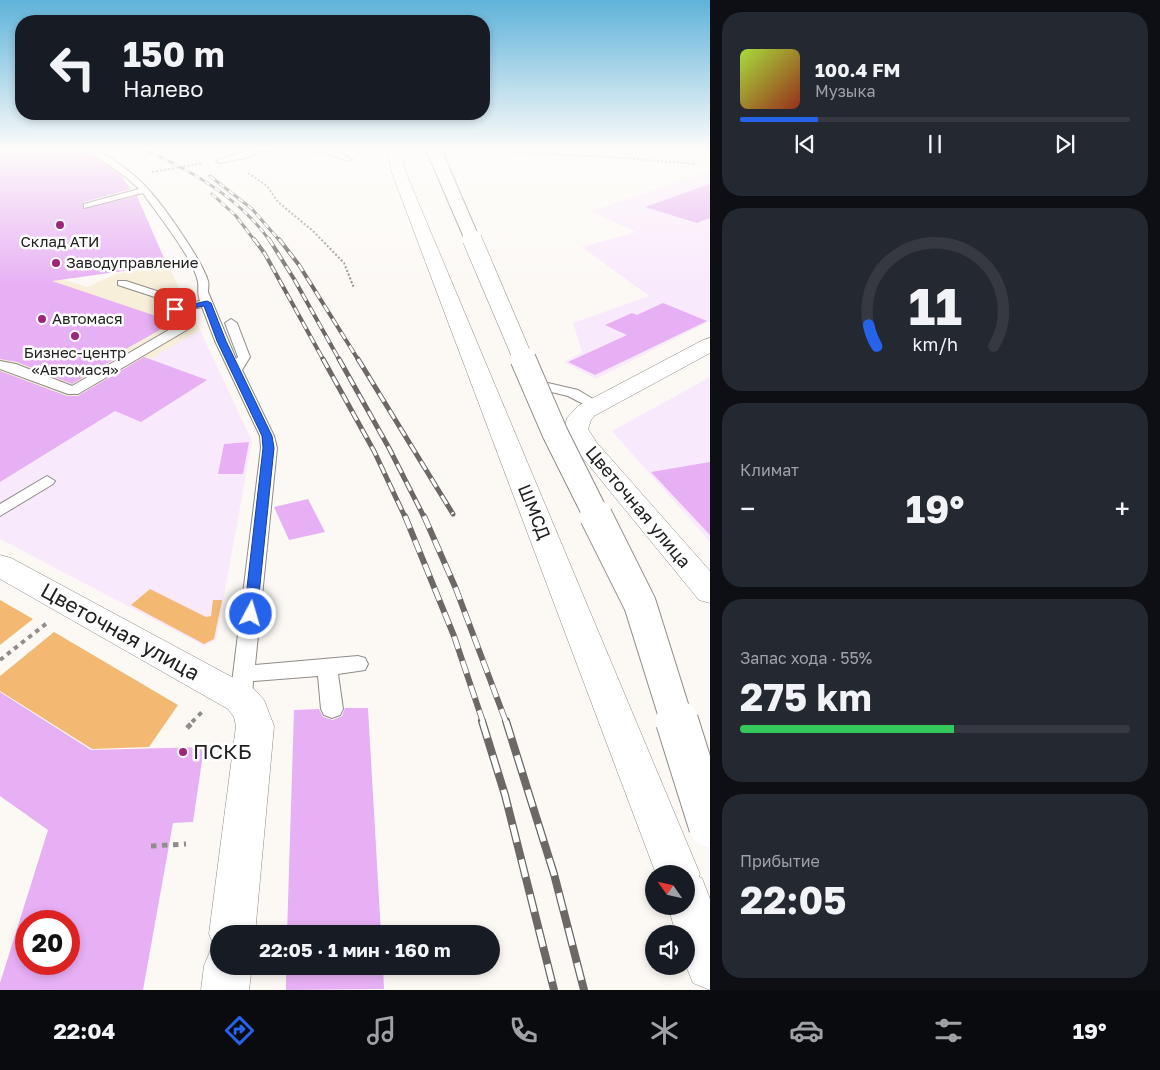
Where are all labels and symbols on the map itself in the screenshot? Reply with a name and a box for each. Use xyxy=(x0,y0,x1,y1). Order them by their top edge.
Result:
marker: Склад АТИ xyxy=(54,219,66,231)
place label: Склад АТИ xyxy=(21,232,99,250)
place label: Заводуправление xyxy=(66,253,199,271)
marker: Заводуправление xyxy=(50,257,62,269)
pin xyxy=(154,288,196,330)
place label: Автомася xyxy=(52,309,123,327)
marker: Автомася xyxy=(36,313,48,325)
marker: Бизнес-центр «Автомася» xyxy=(69,330,81,342)
place label: Бизнес-центр «Автомася» xyxy=(24,343,126,378)
street label: Цветочная улица xyxy=(581,441,696,572)
street label: ШМСД xyxy=(514,481,556,543)
street label: Цветочная улица xyxy=(36,577,204,686)
position arrow xyxy=(224,587,276,639)
place label: ПСКБ xyxy=(193,738,252,764)
marker: ПСКБ xyxy=(177,746,189,758)
north arrow xyxy=(645,865,695,915)
speed limit sign: 20 xyxy=(15,910,80,975)

